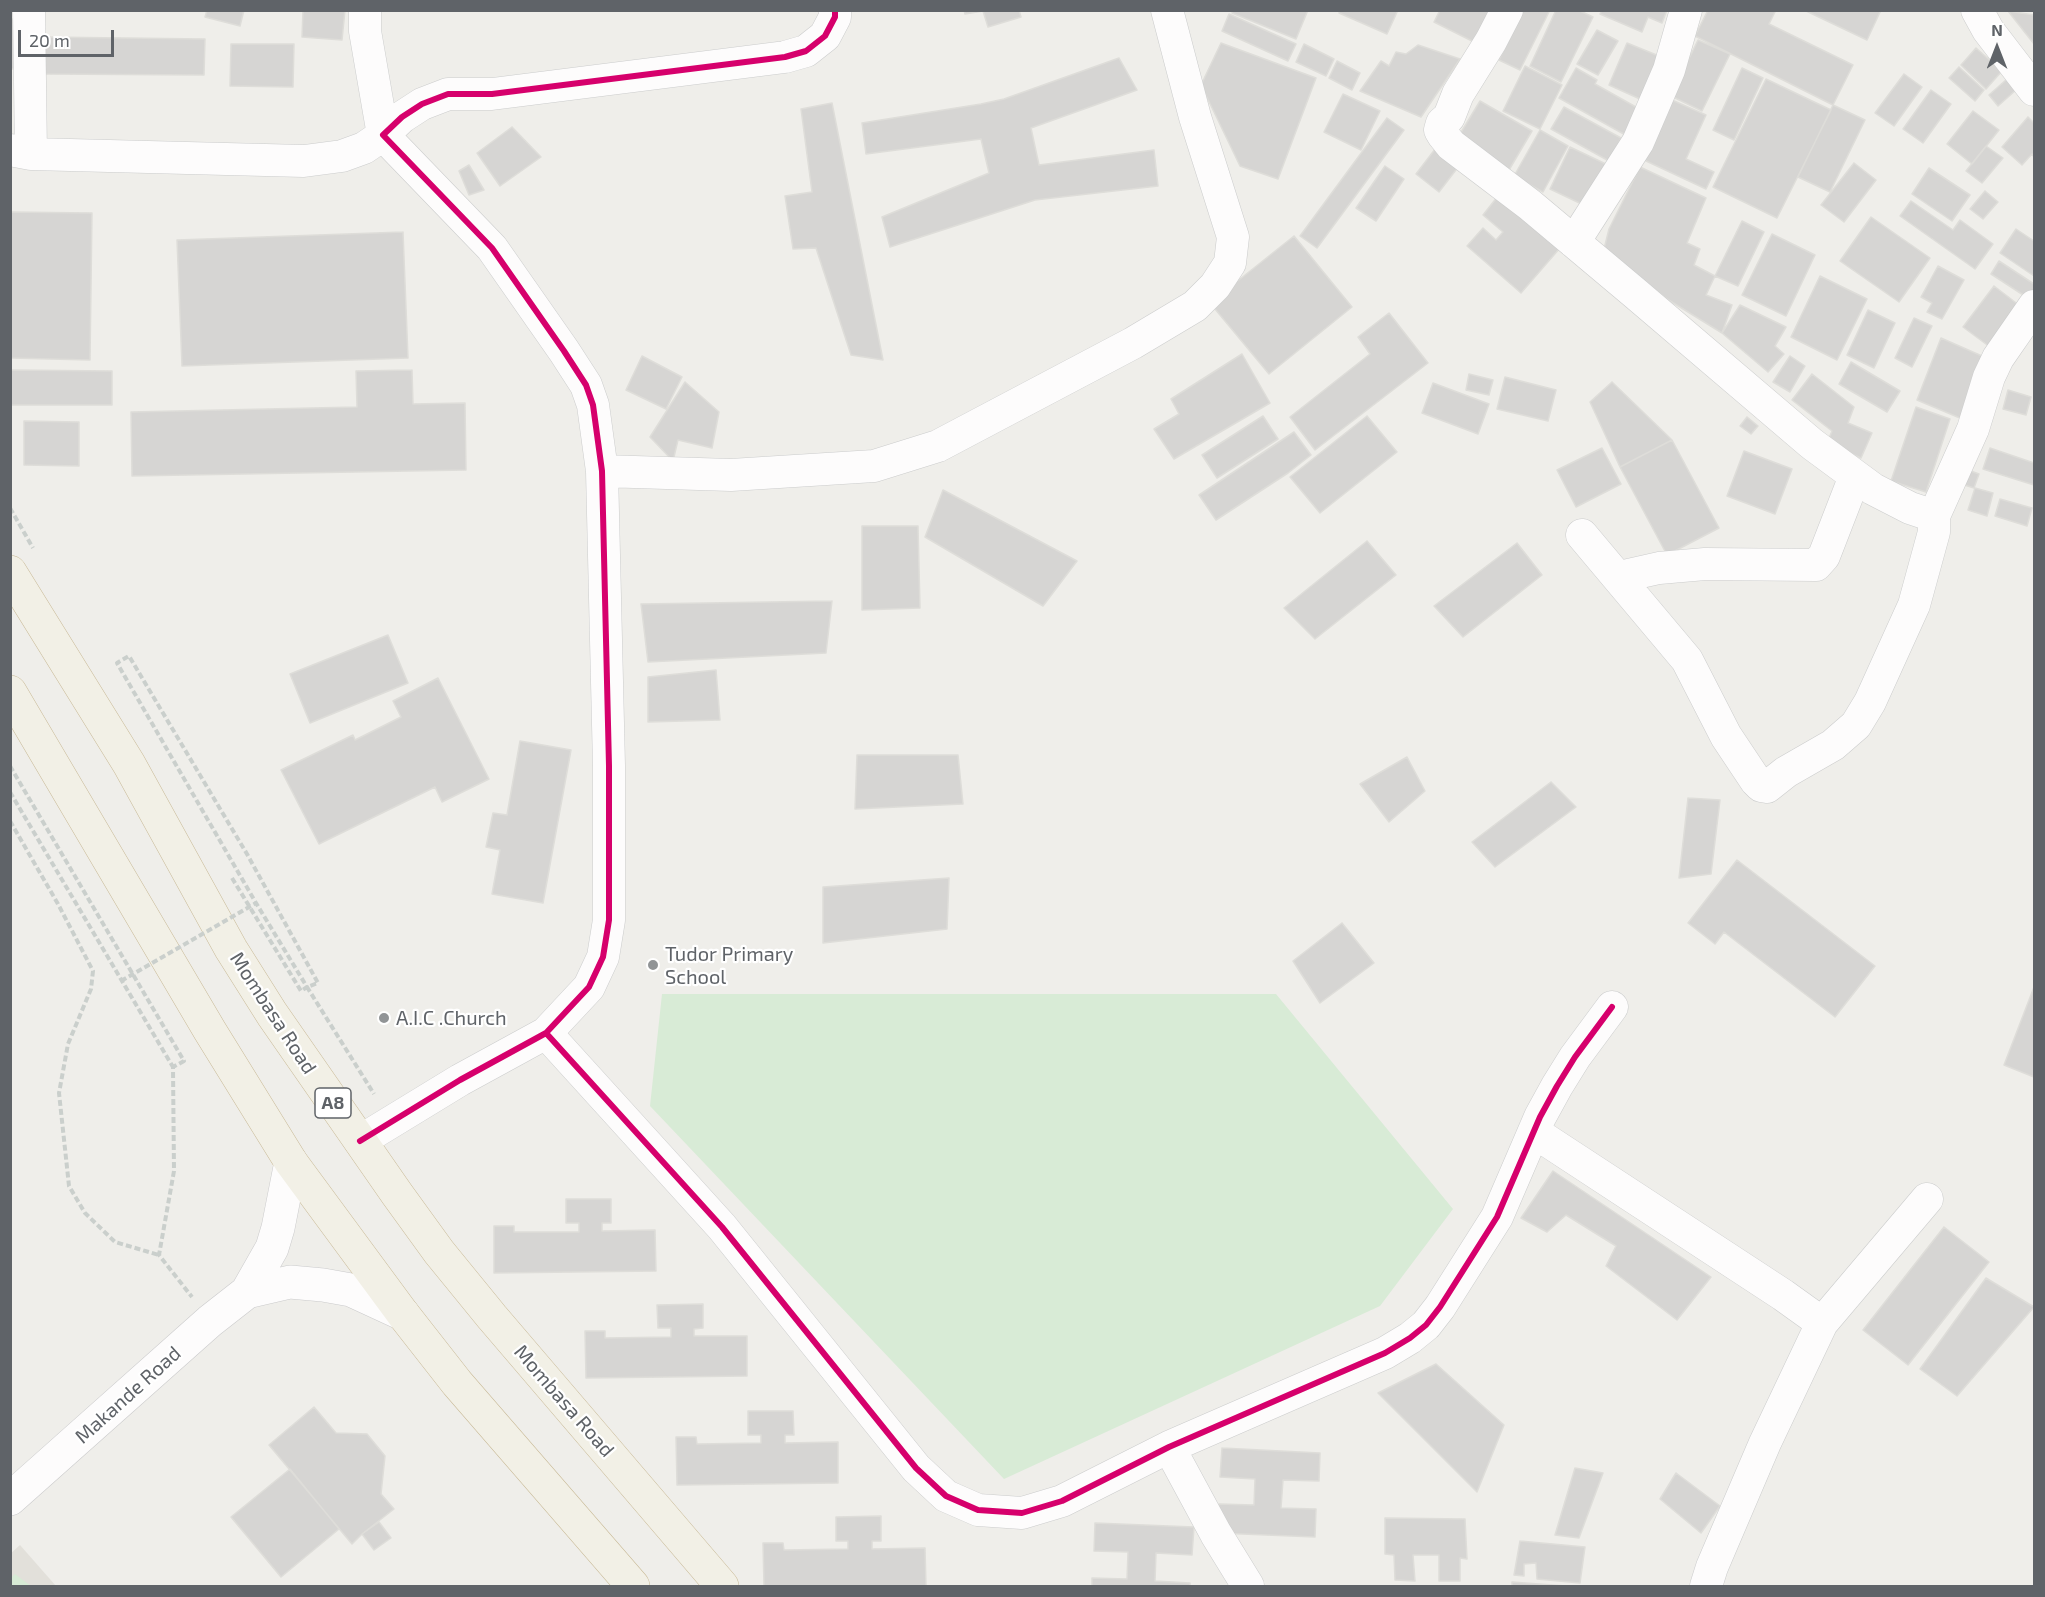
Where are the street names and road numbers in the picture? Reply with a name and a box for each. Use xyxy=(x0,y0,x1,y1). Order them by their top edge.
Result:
street label: Mombasa Road xyxy=(225,948,321,1078)
road number: A8 xyxy=(315,1088,351,1118)
street label: Mombasa Road xyxy=(509,1340,619,1462)
street label: Makande Road xyxy=(70,1341,186,1449)

